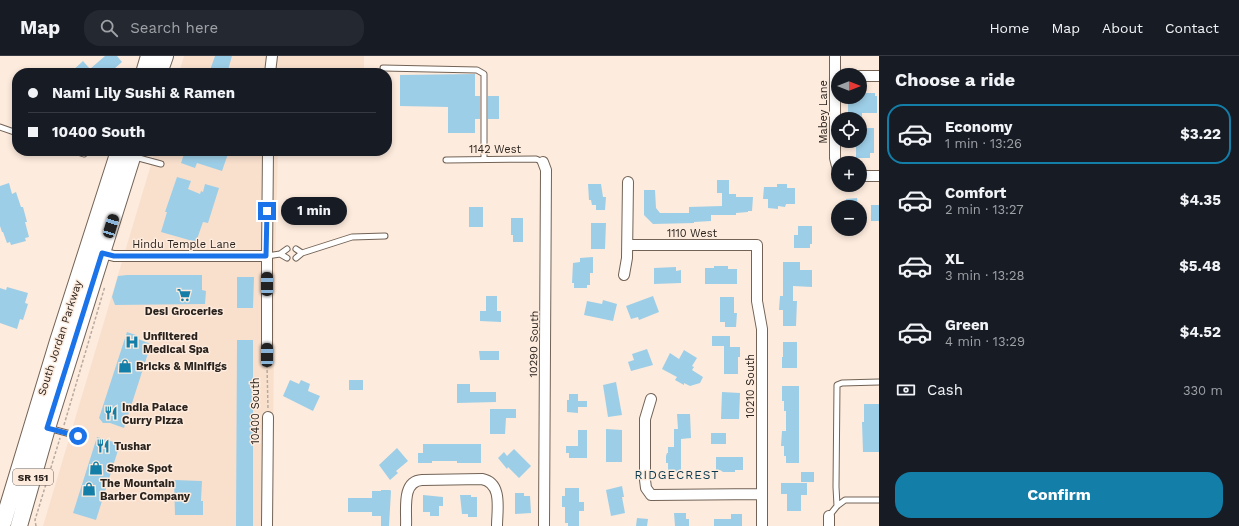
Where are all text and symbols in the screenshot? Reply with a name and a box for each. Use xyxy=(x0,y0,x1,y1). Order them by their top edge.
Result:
search box xyxy=(84,10,364,46)
text: Map xyxy=(20,16,60,39)
icon: search xyxy=(98,17,120,39)
text: Search here xyxy=(130,19,218,37)
text: Home xyxy=(989,20,1029,36)
text: Map xyxy=(1051,20,1080,36)
text: About xyxy=(1102,20,1143,36)
text: Contact xyxy=(1165,20,1219,36)
north arrow xyxy=(831,68,867,104)
map controls xyxy=(831,68,867,236)
text: Choose a ride xyxy=(895,69,1015,90)
street label: Mabey Lane xyxy=(817,80,830,144)
text: Nami Lily Sushi & Ramen xyxy=(52,84,235,102)
button: locate xyxy=(831,112,867,148)
icon: car xyxy=(897,116,933,152)
text: Economy xyxy=(945,118,1012,136)
text: 10400 South xyxy=(52,123,145,141)
text: $3.22 xyxy=(1180,125,1221,143)
text: 1 min · 13:26 xyxy=(945,136,1022,151)
street label: 1142 West xyxy=(469,143,521,156)
button: + xyxy=(831,156,867,192)
icon: car xyxy=(897,182,933,218)
text: Comfort xyxy=(945,184,1006,202)
text: $4.35 xyxy=(1180,191,1221,209)
callout: 1 min xyxy=(281,197,347,225)
button: − xyxy=(831,200,867,236)
route end xyxy=(258,202,276,220)
text: 2 min · 13:27 xyxy=(945,202,1024,217)
text: 1 min xyxy=(297,203,331,218)
car xyxy=(102,213,120,239)
street label: 1110 West xyxy=(667,227,717,240)
street label: Hindu Temple Lane xyxy=(132,238,236,251)
icon: car xyxy=(897,248,933,284)
text: XL xyxy=(945,250,964,268)
text: $5.48 xyxy=(1179,257,1221,275)
text: 3 min · 13:28 xyxy=(945,268,1025,283)
car xyxy=(261,272,273,296)
street label: South Jordan Parkway xyxy=(35,278,85,397)
supermarket icon: Desi Groceries xyxy=(176,287,192,303)
place label: Desi Groceries xyxy=(145,305,223,318)
street label: 10290 South xyxy=(527,311,541,377)
icon: car xyxy=(897,314,933,350)
text: Green xyxy=(945,316,989,334)
text: $4.52 xyxy=(1180,323,1221,341)
place label: Unfiltered Medical Spa xyxy=(143,330,210,356)
hospital icon: Unfiltered Medical Spa xyxy=(124,334,140,350)
text: 4 min · 13:29 xyxy=(945,334,1025,349)
car xyxy=(261,343,273,367)
street label: 10210 South xyxy=(744,354,757,418)
shop icon: Bricks & Minifigs xyxy=(117,358,133,374)
place label: Bricks & Minifigs xyxy=(136,360,227,373)
street label: 10400 South xyxy=(249,377,262,445)
icon: cash xyxy=(895,379,917,401)
text: Cash xyxy=(927,381,963,399)
text: 330 m xyxy=(1183,383,1223,398)
place label: India Palace Curry Pizza xyxy=(122,401,188,427)
restaurant icon: India Palace Curry Pizza xyxy=(103,405,119,421)
route start xyxy=(69,427,87,445)
restaurant icon: Tushar xyxy=(95,438,111,454)
place label: Tushar xyxy=(114,440,151,453)
shop icon: Smoke Spot xyxy=(88,460,104,476)
place label: Smoke Spot xyxy=(107,462,173,475)
district label: RIDGECREST xyxy=(635,468,719,482)
road number: SR 151 xyxy=(13,469,53,485)
button: Confirm xyxy=(895,472,1223,518)
place label: The Mountain Barber Company xyxy=(100,477,191,503)
shop icon: The Mountain Barber Company xyxy=(81,481,97,497)

